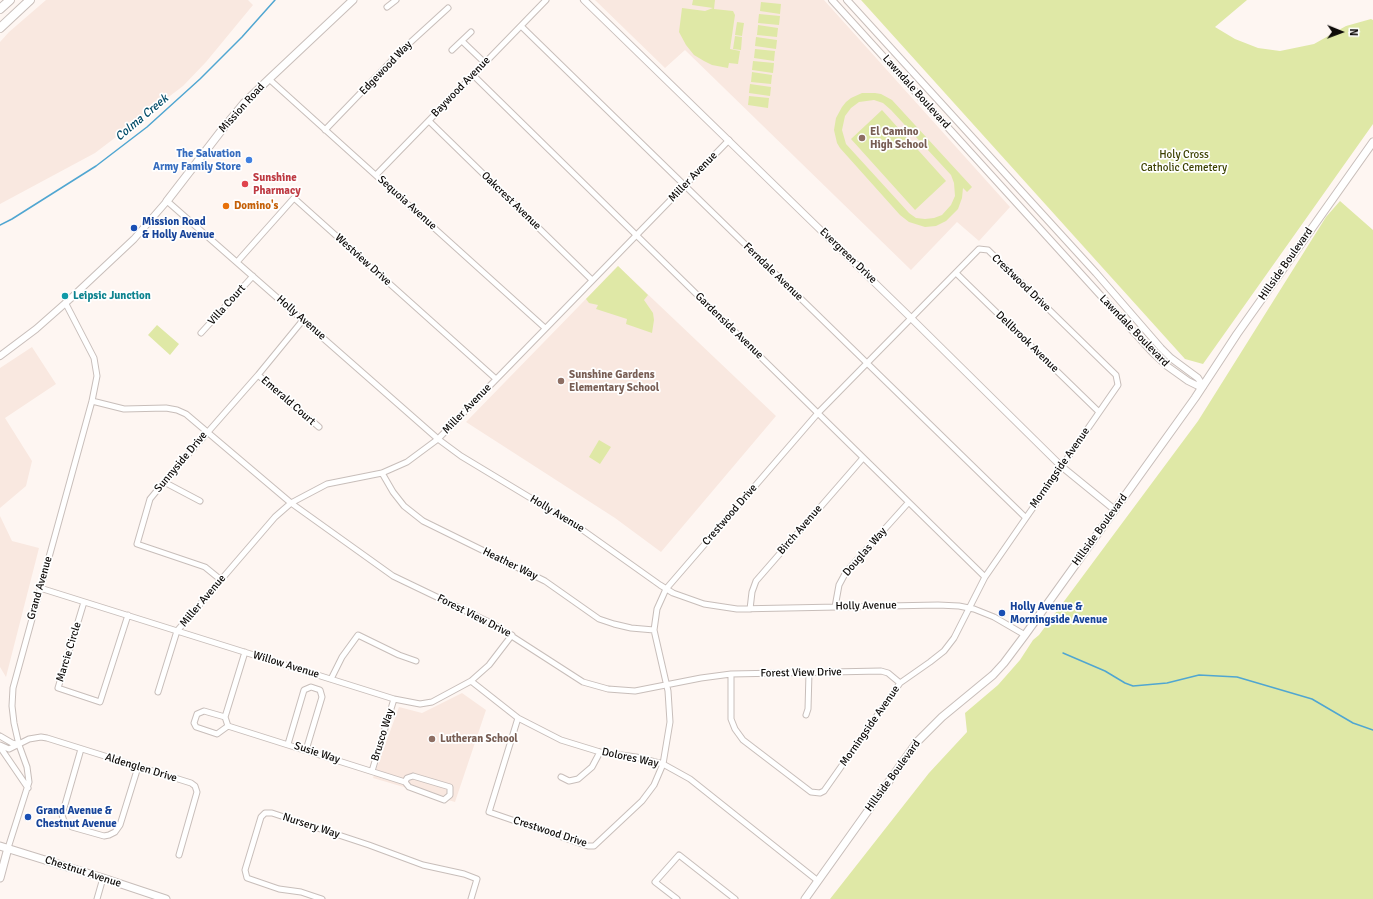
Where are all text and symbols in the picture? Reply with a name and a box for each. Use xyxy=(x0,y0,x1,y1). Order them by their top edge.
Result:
north arrow xyxy=(1321,12,1361,52)
text: N xyxy=(1347,28,1360,36)
street label: Edgewood Way xyxy=(357,38,415,98)
street label: Lawndale Boulevard xyxy=(879,52,953,132)
street label: Baywood Avenue xyxy=(429,54,493,120)
street label: Mission Road xyxy=(216,80,268,136)
water label: Colma Creek xyxy=(113,92,171,144)
place label: El Camino High School xyxy=(870,125,927,151)
marker: El Camino High School xyxy=(857,133,867,143)
place label: The Salvation Army Family Store xyxy=(153,147,241,173)
park label: Holy Cross Catholic Cemetery xyxy=(1141,148,1227,174)
street label: Miller Avenue xyxy=(666,149,720,205)
marker: The Salvation Army Family Store xyxy=(244,155,254,165)
street label: Oakcrest Avenue xyxy=(478,169,544,233)
place label: Sunshine Pharmacy xyxy=(253,171,301,197)
street label: Sequoia Avenue xyxy=(375,173,439,233)
marker: Sunshine Pharmacy xyxy=(240,179,250,189)
place label: Domino's xyxy=(234,199,278,213)
marker: Domino's xyxy=(221,201,231,211)
place label: Mission Road & Holly Avenue xyxy=(142,215,214,241)
marker: Mission Road & Holly Avenue xyxy=(129,223,139,233)
street label: Hillside Boulevard xyxy=(1256,225,1316,303)
street label: Evergreen Drive xyxy=(817,226,879,286)
street label: Westview Drive xyxy=(332,231,394,289)
street label: Ferndale Avenue xyxy=(740,240,806,304)
street label: Crestwood Drive xyxy=(989,252,1053,314)
street label: Villa Court xyxy=(205,282,249,328)
place label: Leipsic Junction xyxy=(73,289,151,303)
street label: Gardenside Avenue xyxy=(692,290,766,362)
marker: Leipsic Junction xyxy=(60,291,70,301)
street label: Lawndale Boulevard xyxy=(1096,292,1172,370)
street label: Holly Avenue xyxy=(274,293,328,343)
street label: Dellbrook Avenue xyxy=(993,309,1061,375)
place label: Sunshine Gardens Elementary School xyxy=(569,368,659,394)
street label: Emerald Court xyxy=(258,374,318,428)
marker: Sunshine Gardens Elementary School xyxy=(556,376,566,386)
street label: Miller Avenue xyxy=(440,381,494,437)
street label: Morningside Avenue xyxy=(1027,425,1093,511)
street label: Sunnyside Drive xyxy=(152,429,210,495)
street label: Crestwood Drive xyxy=(700,482,760,548)
street label: Hillside Boulevard xyxy=(1070,492,1130,568)
street label: Holly Avenue xyxy=(527,493,587,535)
street label: Birch Avenue xyxy=(775,502,825,558)
street label: Douglas Way xyxy=(840,525,890,579)
street label: Heather Way xyxy=(480,545,540,583)
street label: Grand Avenue xyxy=(25,555,55,621)
street label: Miller Avenue xyxy=(177,572,229,630)
street label: Forest View Drive xyxy=(435,592,513,640)
street label: Holly Avenue xyxy=(835,599,897,613)
place label: Holly Avenue & Morningside Avenue xyxy=(1010,600,1107,626)
marker: Holly Avenue & Morningside Avenue xyxy=(997,608,1007,618)
street label: Marcie Circle xyxy=(54,621,84,683)
street label: Willow Avenue xyxy=(251,649,321,681)
street label: Forest View Drive xyxy=(760,666,842,680)
street label: Morningside Avenue xyxy=(837,683,903,769)
street label: Brusco Way xyxy=(369,707,397,763)
place label: Lutheran School xyxy=(440,732,518,746)
marker: Lutheran School xyxy=(427,734,437,744)
street label: Hillside Boulevard xyxy=(863,738,923,814)
street label: Susie Way xyxy=(292,739,342,767)
street label: Dolores Way xyxy=(600,746,660,770)
street label: Aldenglen Drive xyxy=(103,751,179,785)
place label: Grand Avenue & Chestnut Avenue xyxy=(36,804,117,830)
street label: Nursery Way xyxy=(281,811,341,841)
marker: Grand Avenue & Chestnut Avenue xyxy=(23,812,33,822)
street label: Crestwood Drive xyxy=(511,814,589,850)
street label: Chestnut Avenue xyxy=(43,853,123,891)

